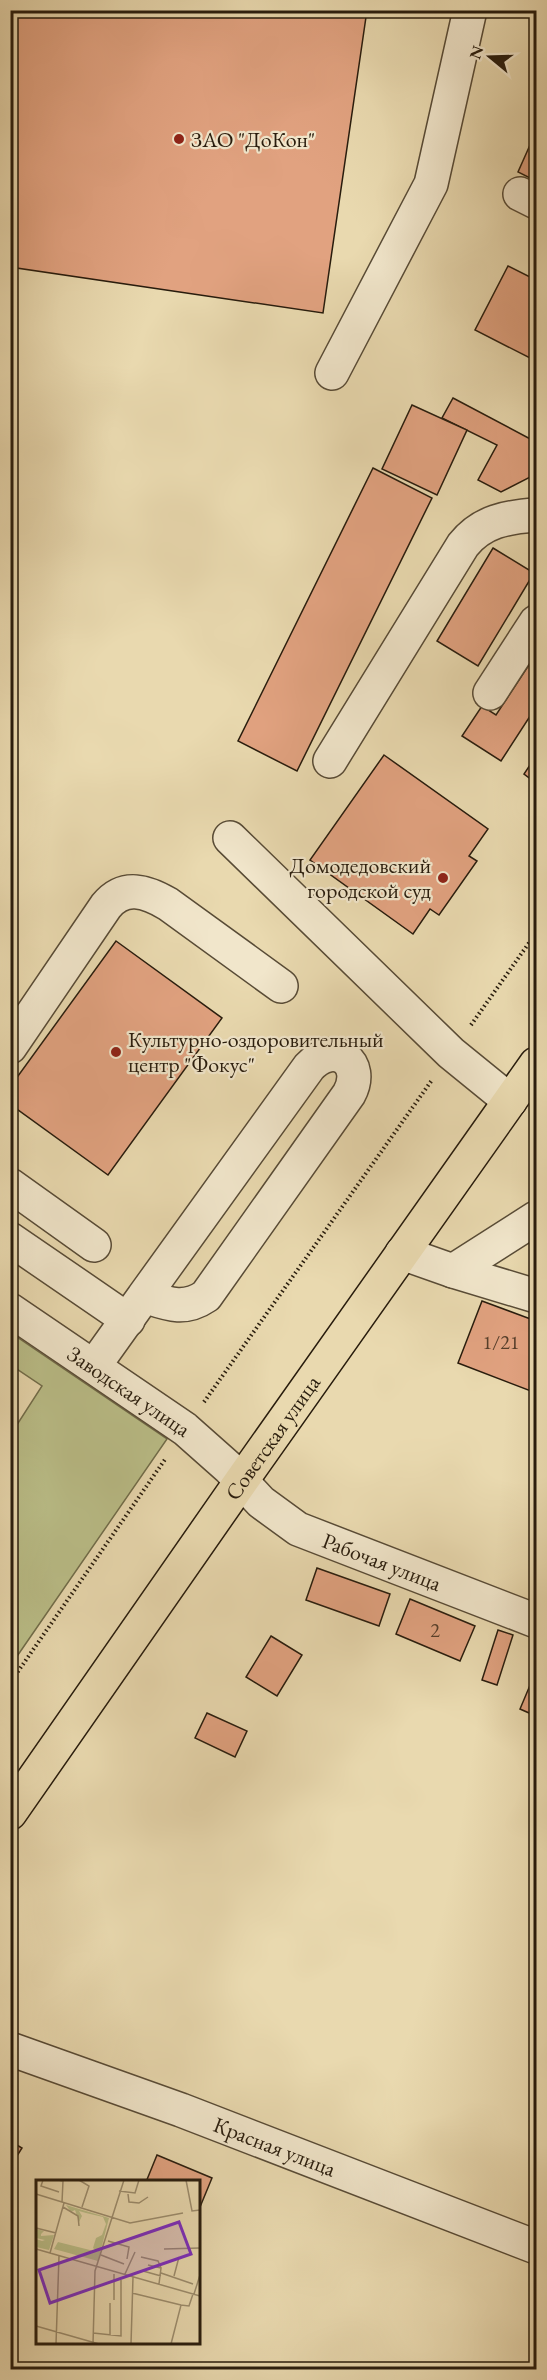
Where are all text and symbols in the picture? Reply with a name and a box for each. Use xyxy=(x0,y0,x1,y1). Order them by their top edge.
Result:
north arrow xyxy=(460,27,520,87)
text: N xyxy=(464,43,488,62)
place label: ЗАО "ДоКон" xyxy=(191,125,315,154)
marker: ЗАО "ДоКон" xyxy=(172,132,186,146)
place label: Домодедовский городской суд xyxy=(290,851,431,905)
marker: Домодедовский городской суд xyxy=(436,871,450,885)
place label: Культурно-оздоровительный центр "Фокус" xyxy=(128,1025,384,1079)
marker: Культурно-оздоровительный центр "Фокус" xyxy=(109,1045,123,1059)
house number: 1/21 xyxy=(483,1329,519,1355)
street label: Заводская улица xyxy=(62,1339,196,1444)
street label: Советская улица xyxy=(218,1369,327,1506)
street label: Рабочая улица xyxy=(318,1526,446,1598)
house number: 2 xyxy=(430,1617,440,1643)
street label: Красная улица xyxy=(209,2110,340,2183)
inset map xyxy=(36,2180,200,2344)

